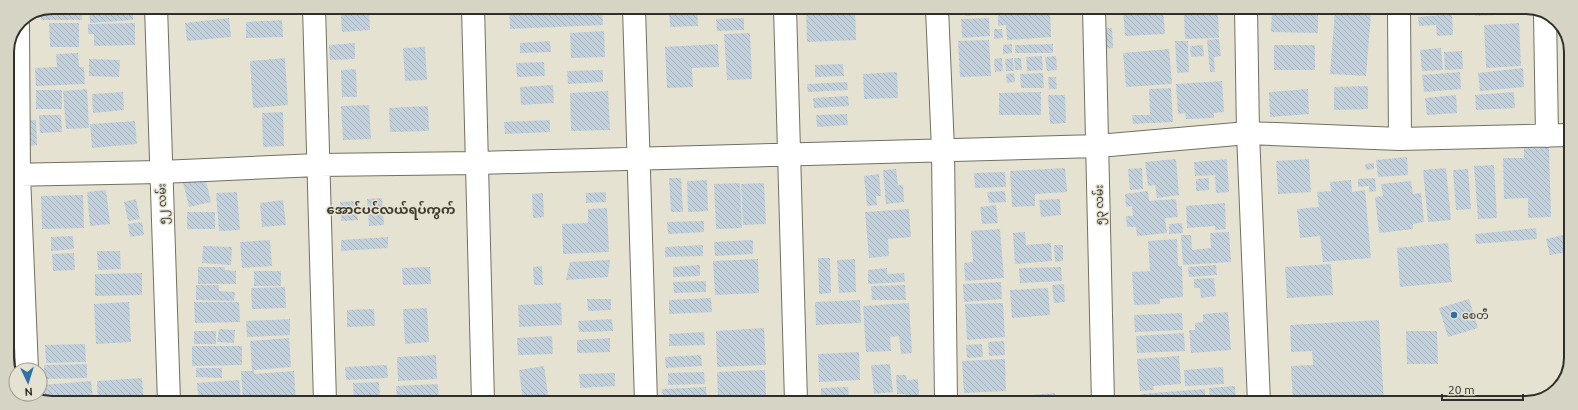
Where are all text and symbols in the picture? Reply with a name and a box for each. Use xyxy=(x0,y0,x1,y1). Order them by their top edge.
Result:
street label: ၅၂ လမ်း xyxy=(154,183,172,225)
street label: ၅၃ လမ်း xyxy=(1092,184,1108,225)
district label: အောင်ပင်လယ်ရပ်ကွက် xyxy=(327,200,455,220)
place label: စေတီ xyxy=(1462,308,1489,321)
marker: စေတီ xyxy=(1449,310,1459,320)
north arrow xyxy=(8,362,48,402)
scale bar xyxy=(1442,376,1523,402)
text: 20 m xyxy=(1448,383,1475,396)
text: N xyxy=(24,386,33,398)

